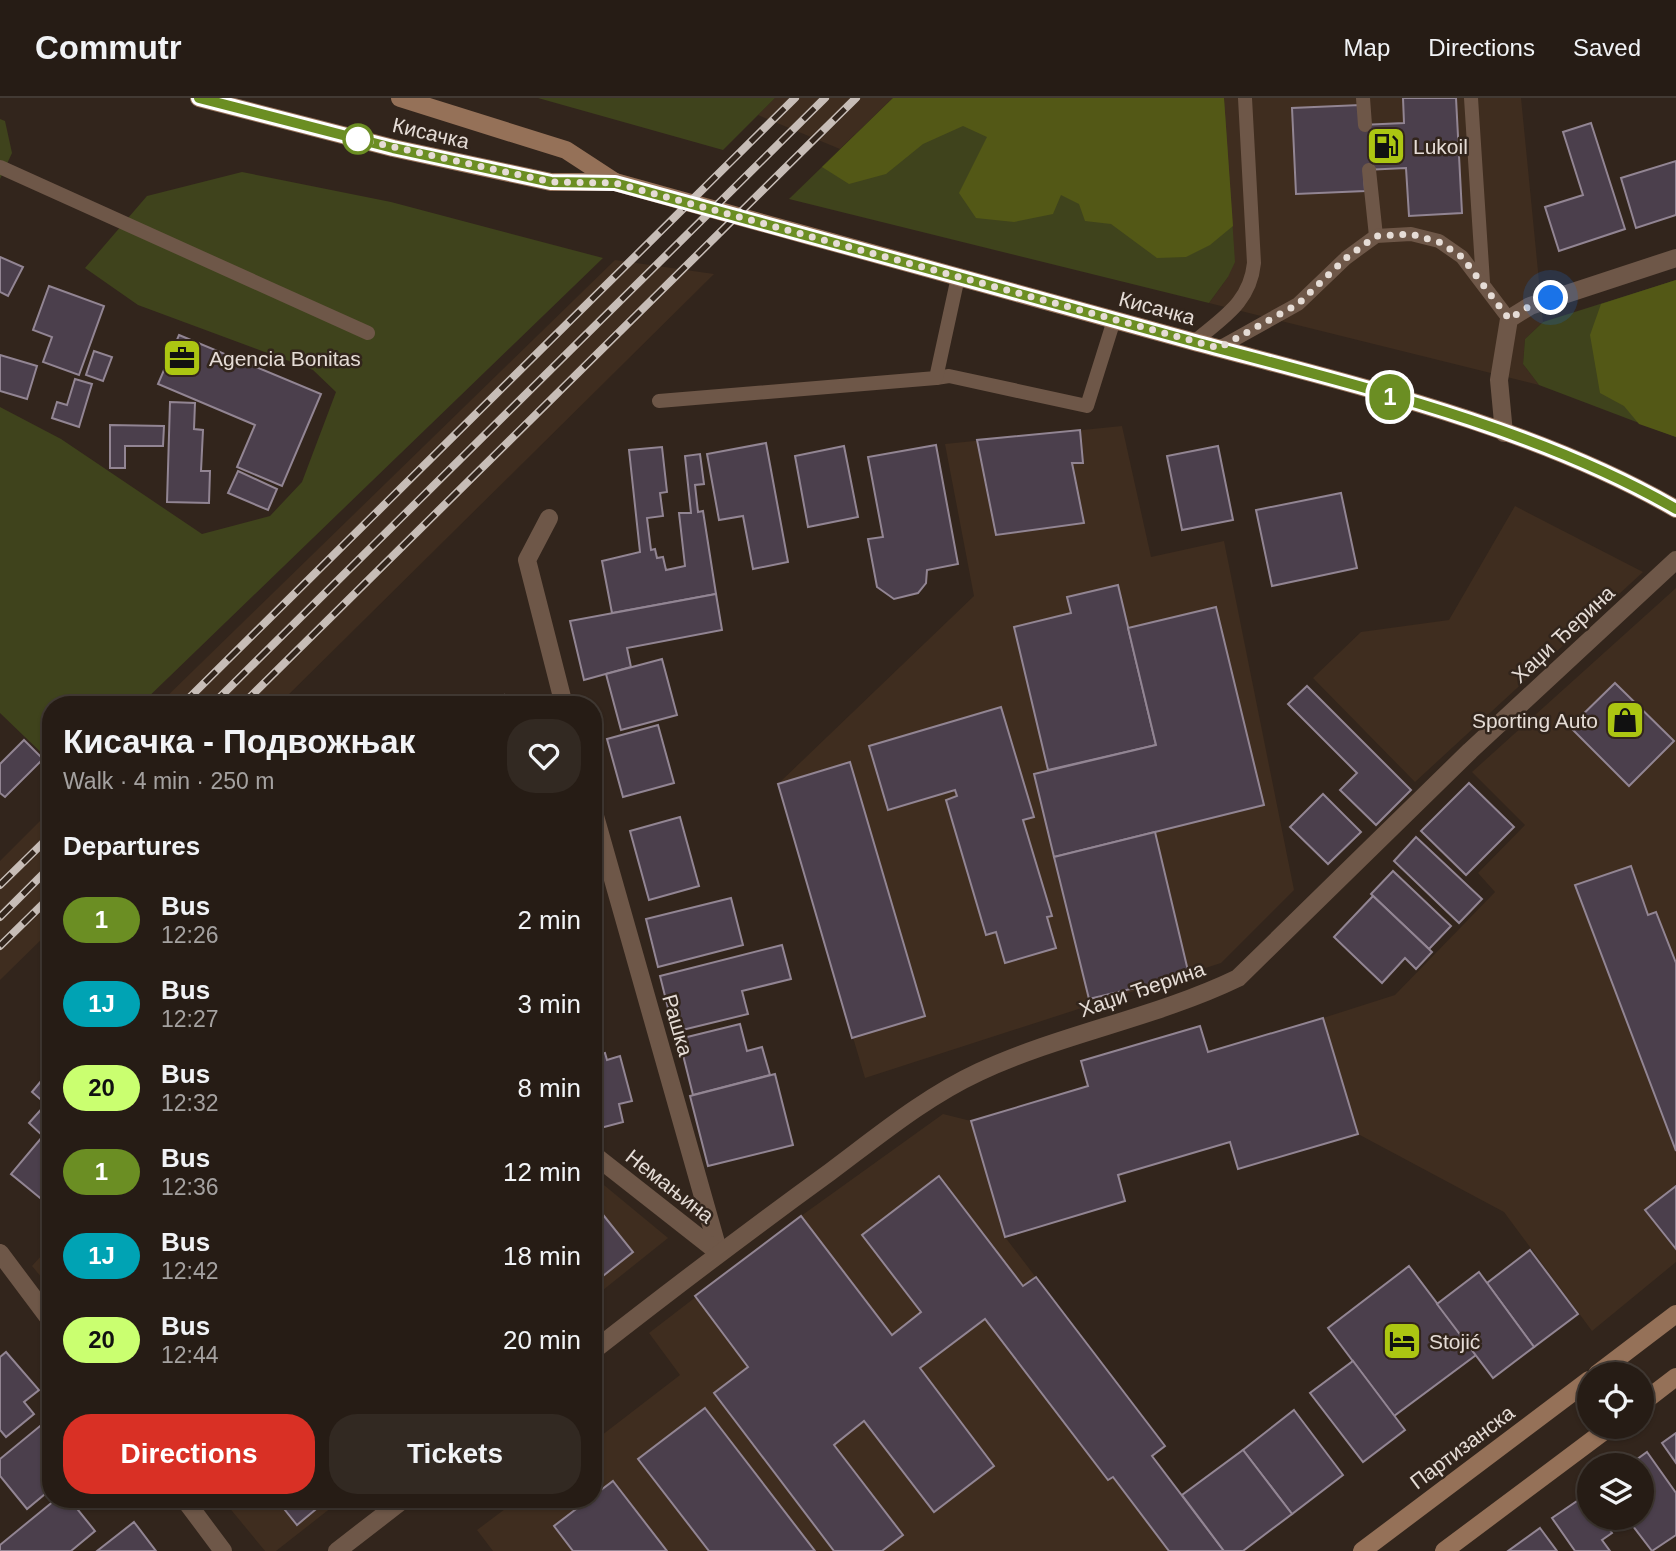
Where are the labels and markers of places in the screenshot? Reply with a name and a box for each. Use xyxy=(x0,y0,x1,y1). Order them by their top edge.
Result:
unlabelled marker xyxy=(343,124,373,154)
fuel station icon: Lukoil xyxy=(1365,125,1407,167)
place label: Lukoil xyxy=(1413,135,1468,158)
office icon: Agencia Bonitas xyxy=(161,337,203,379)
place label: Agencia Bonitas xyxy=(209,347,361,370)
shop icon: Sporting Auto xyxy=(1604,699,1646,741)
place label: Sporting Auto xyxy=(1472,709,1598,732)
hotel icon: Stojić xyxy=(1381,1320,1423,1362)
place label: Stojić xyxy=(1429,1330,1480,1353)

